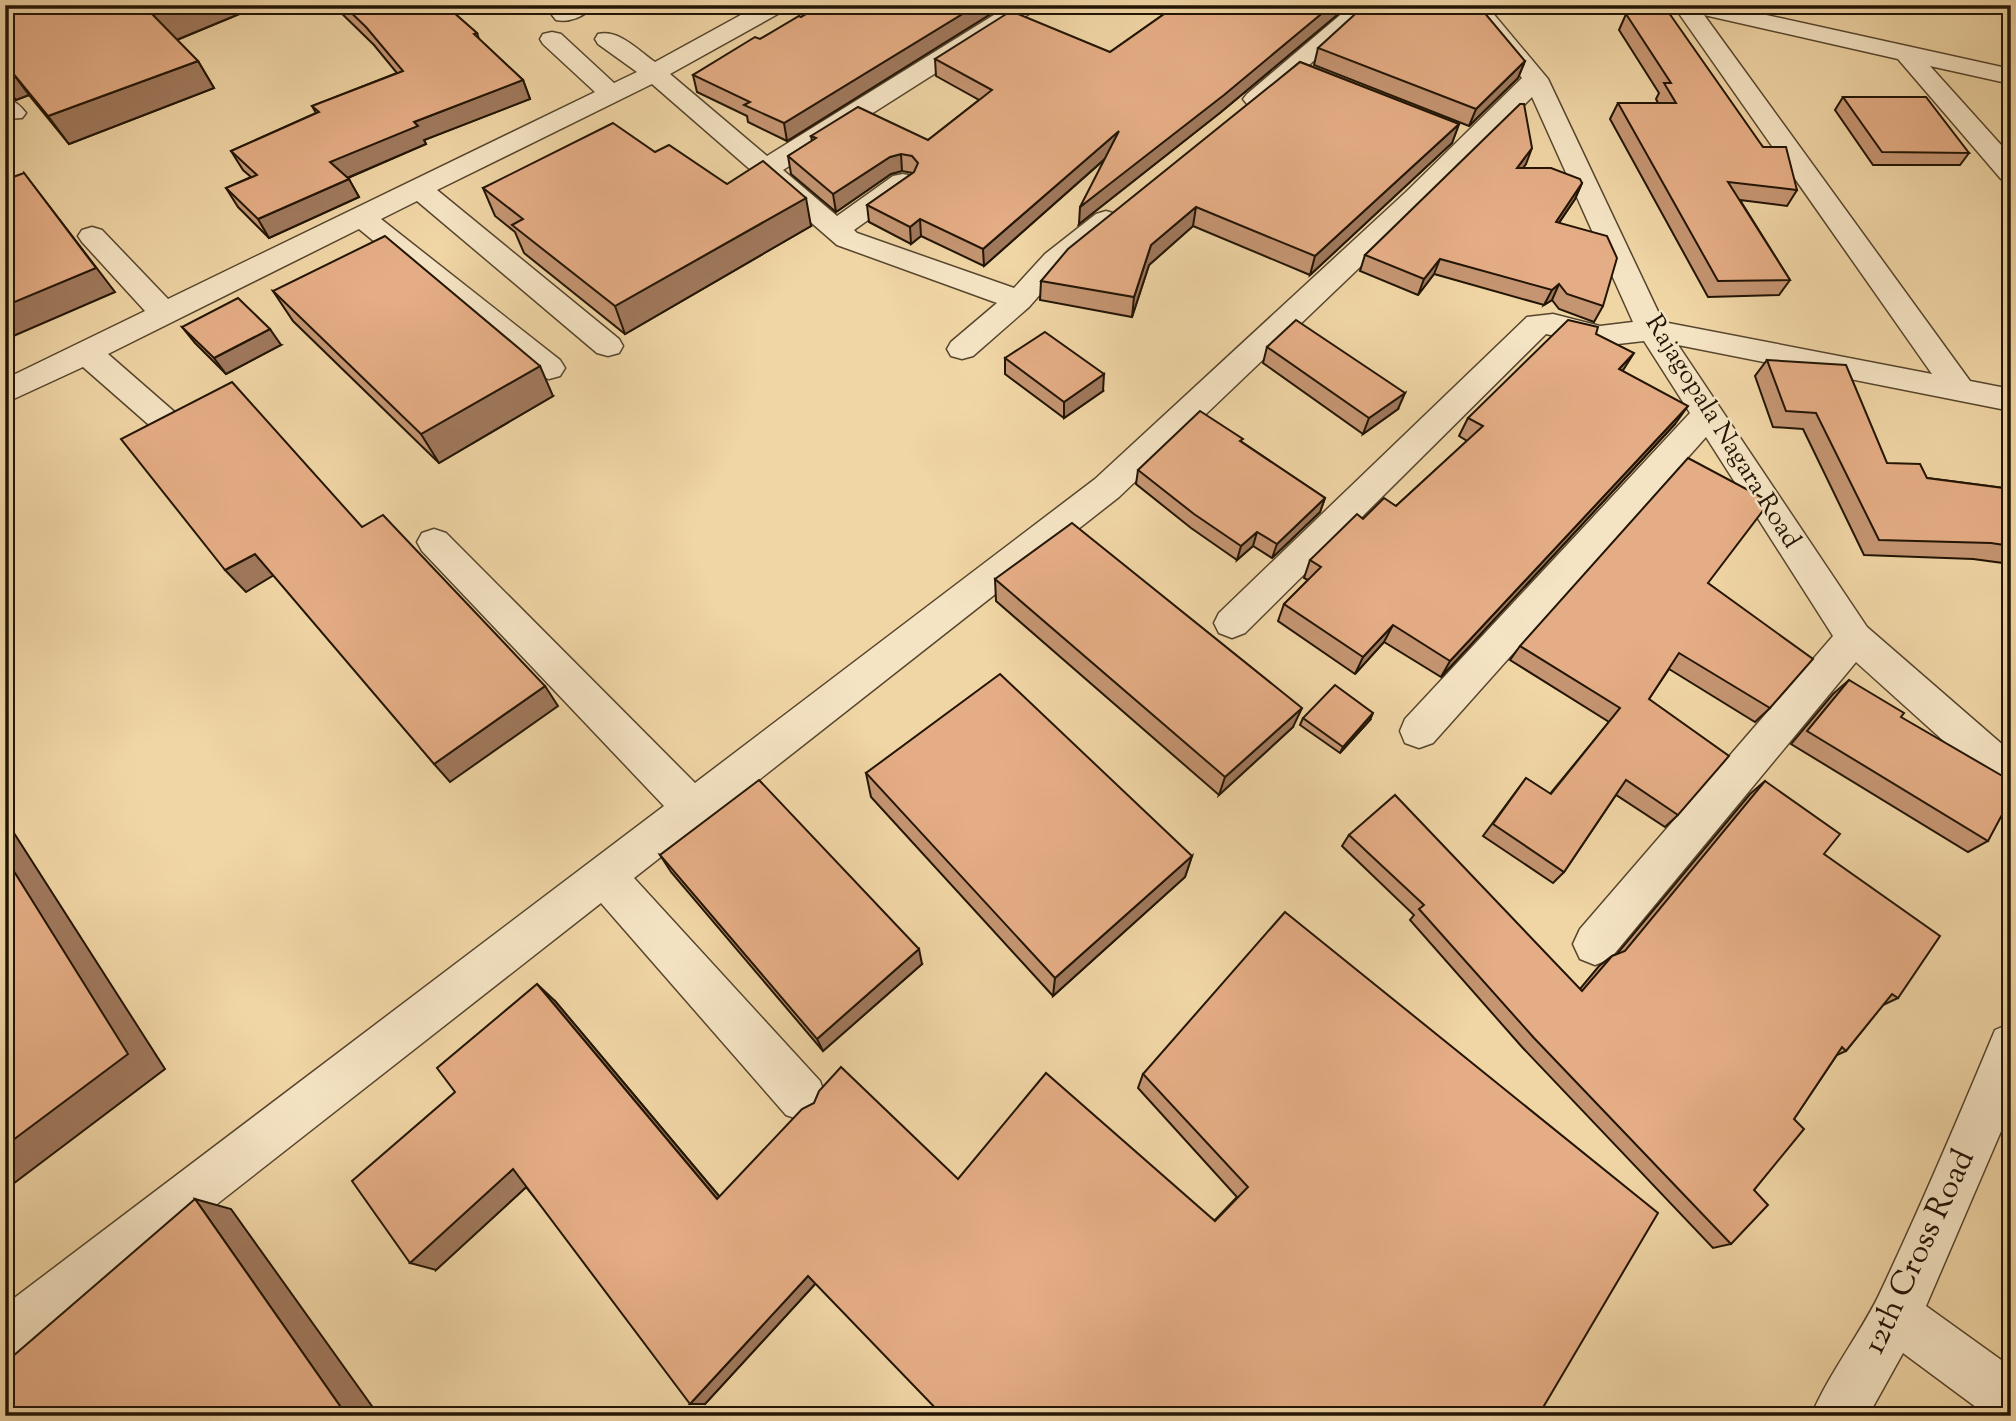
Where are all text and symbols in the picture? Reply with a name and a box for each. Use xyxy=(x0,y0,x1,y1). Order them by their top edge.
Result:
street label: Rajagopala Nagara Road xyxy=(1635,308,1809,556)
street label: 12th Cross Road xyxy=(1852,1142,1988,1362)

